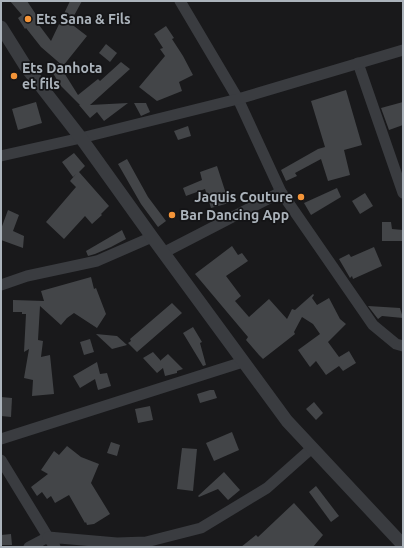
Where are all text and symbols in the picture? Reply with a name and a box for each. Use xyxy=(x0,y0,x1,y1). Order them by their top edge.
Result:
place label: Ets Sana & Fils xyxy=(36,11,131,27)
marker: Ets Sana & Fils xyxy=(23,14,33,24)
place label: Ets Danhota et fils xyxy=(22,60,102,92)
marker: Ets Danhota et fils xyxy=(9,71,19,81)
place label: Jaquis Couture xyxy=(194,189,293,205)
marker: Jaquis Couture xyxy=(296,192,306,202)
place label: Bar Dancing App xyxy=(180,207,289,223)
marker: Bar Dancing App xyxy=(167,210,177,220)

